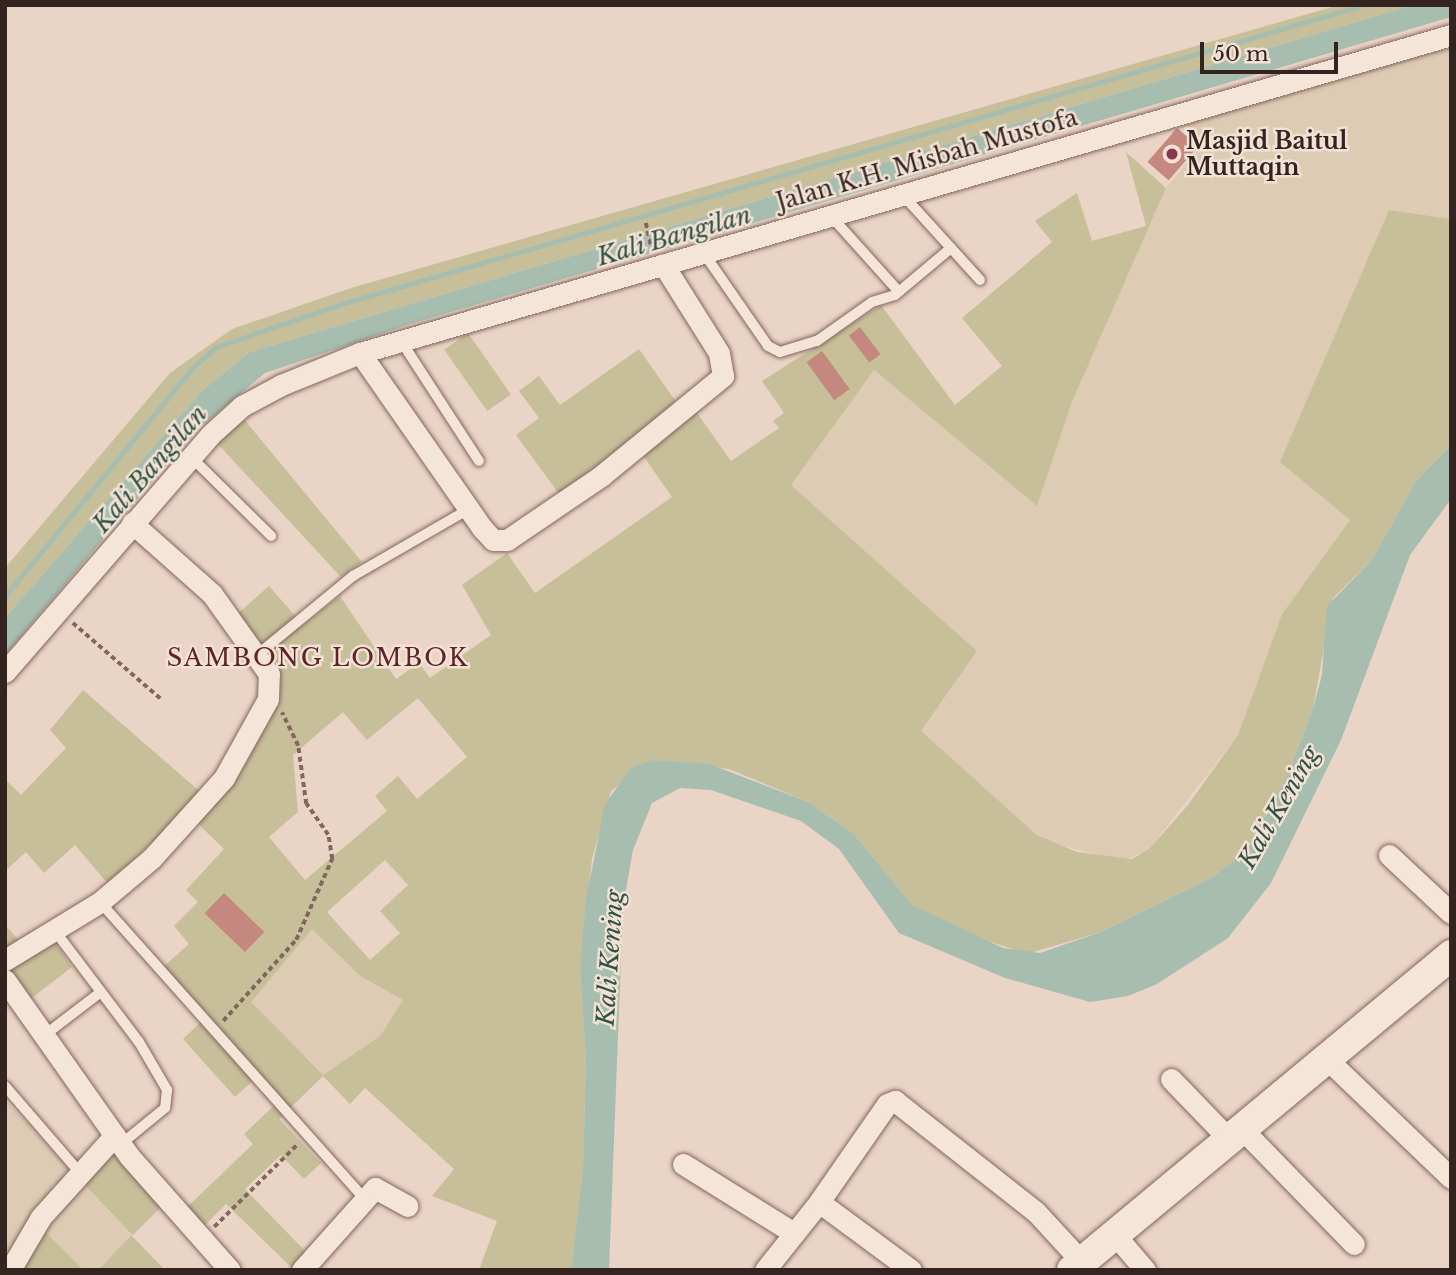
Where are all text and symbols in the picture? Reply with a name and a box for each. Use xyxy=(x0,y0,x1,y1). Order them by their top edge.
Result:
scale bar xyxy=(1204,28,1342,72)
text: 50 m xyxy=(1213,41,1268,67)
street label: Jalan K.H. Misbah Mustofa xyxy=(773,104,1081,216)
place label: Masjid Baitul Muttaqin xyxy=(1186,127,1347,181)
marker: Masjid Baitul Muttaqin xyxy=(1164,146,1180,162)
water label: Kali Bangilan xyxy=(593,200,755,272)
water label: Kali Bangilan xyxy=(87,399,213,539)
district label: SAMBONG LOMBOK xyxy=(168,644,468,672)
water label: Kali Kening xyxy=(1232,740,1326,874)
water label: Kali Kening xyxy=(591,889,629,1027)

